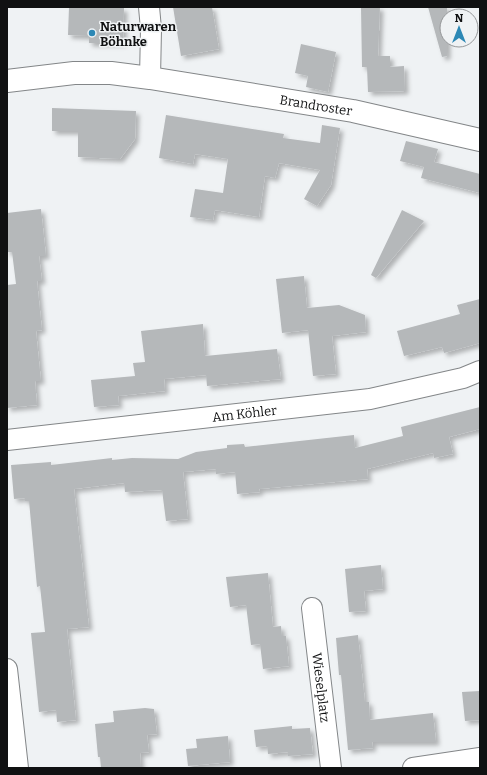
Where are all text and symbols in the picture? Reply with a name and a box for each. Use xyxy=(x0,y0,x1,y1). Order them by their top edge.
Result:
north arrow xyxy=(439,8,479,48)
text: N xyxy=(455,12,464,25)
place label: Naturwaren Böhnke xyxy=(100,19,177,49)
marker: Naturwaren Böhnke xyxy=(87,28,97,38)
street label: Brandroster xyxy=(279,92,354,118)
street label: Am Köhler xyxy=(211,402,278,424)
street label: Wieselplatz xyxy=(310,652,333,723)

